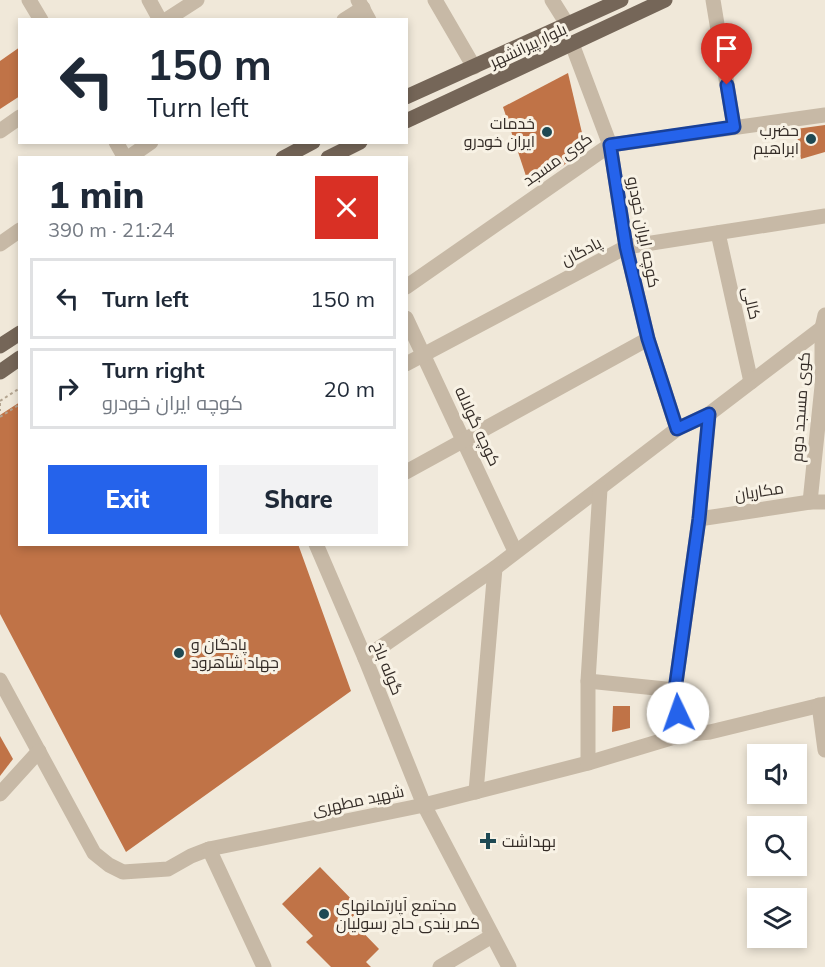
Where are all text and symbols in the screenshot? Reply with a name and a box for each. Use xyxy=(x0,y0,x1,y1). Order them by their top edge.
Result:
street label: بلوار پیرانشهر xyxy=(485,18,570,74)
pin xyxy=(701,23,752,85)
icon: arrive xyxy=(710,32,743,65)
text: 150 m xyxy=(147,38,272,91)
icon: left xyxy=(48,42,126,120)
text: Turn left xyxy=(147,90,249,124)
place label: خدمات ایران خودرو xyxy=(464,113,535,152)
place label: حضرب ابراهیم xyxy=(753,120,799,160)
marker: خدمات ایران خودرو xyxy=(540,125,554,139)
street label: کوی مسجد xyxy=(518,128,596,191)
marker: حضرب ابراهیم xyxy=(804,132,818,146)
text: 1 min xyxy=(48,172,144,217)
street label: کوچه ایران خودرو xyxy=(621,175,665,290)
button: close xyxy=(315,176,378,239)
text: 390 m · 21:24 xyxy=(48,217,174,242)
street label: پادگان xyxy=(557,232,606,272)
icon: left xyxy=(51,282,84,315)
text: Turn left xyxy=(102,285,189,313)
text: 150 m xyxy=(310,285,375,313)
street label: کالی xyxy=(738,285,765,322)
street label: کوی مسجد دوم xyxy=(786,351,816,463)
text: Turn right xyxy=(102,356,205,384)
icon: right xyxy=(51,372,84,405)
text: 20 m xyxy=(324,375,375,403)
street label: کوچه گولاله xyxy=(449,383,505,470)
text: کوچه ایران خودرو xyxy=(102,390,243,415)
button: Exit xyxy=(48,465,207,534)
button: Share xyxy=(219,465,378,534)
street label: مکاریان xyxy=(733,477,785,506)
place label: پادگان و جهاد شاهرود xyxy=(191,634,279,673)
street label: گوله باخ xyxy=(366,638,408,699)
marker: پادگان و جهاد شاهرود xyxy=(172,646,186,660)
position arrow xyxy=(646,681,710,745)
map controls xyxy=(747,744,807,948)
button: sound xyxy=(747,744,807,804)
street label: شهید مطهری xyxy=(310,781,406,820)
button: search xyxy=(747,816,807,876)
place label: بهداشت xyxy=(502,831,556,852)
marker: بهداشت xyxy=(479,832,497,850)
button: layers xyxy=(747,888,807,948)
place label: مجتمع آپارتمانهای کمر بندی حاج رسولیان xyxy=(336,895,480,935)
marker: مجتمع آپارتمانهای کمر بندی حاج رسولیان xyxy=(317,907,331,921)

